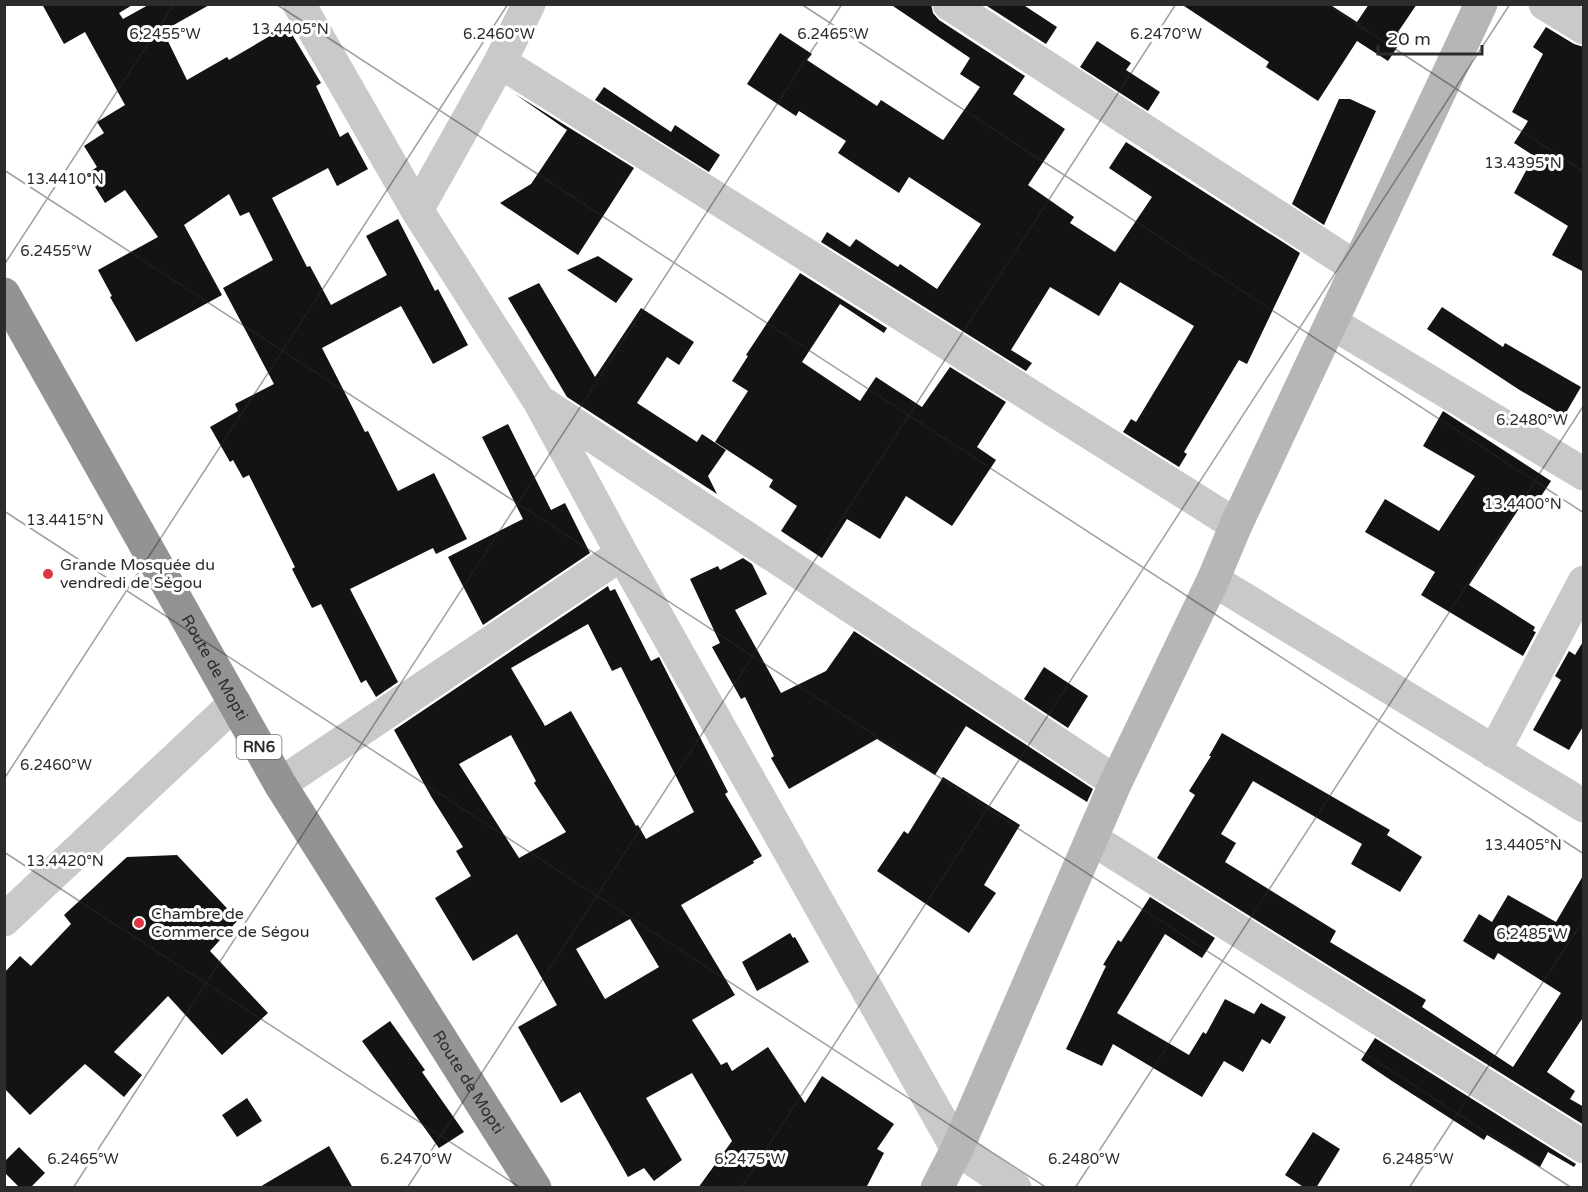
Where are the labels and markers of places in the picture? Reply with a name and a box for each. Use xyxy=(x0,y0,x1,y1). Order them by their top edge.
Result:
place label: Grande Mosquée du vendredi de Ségou xyxy=(60,555,215,593)
marker: Grande Mosquée du vendredi de Ségou xyxy=(41,567,55,581)
place label: Chambre de Commerce de Ségou xyxy=(151,904,309,942)
marker: Chambre de Commerce de Ségou xyxy=(132,916,146,930)

